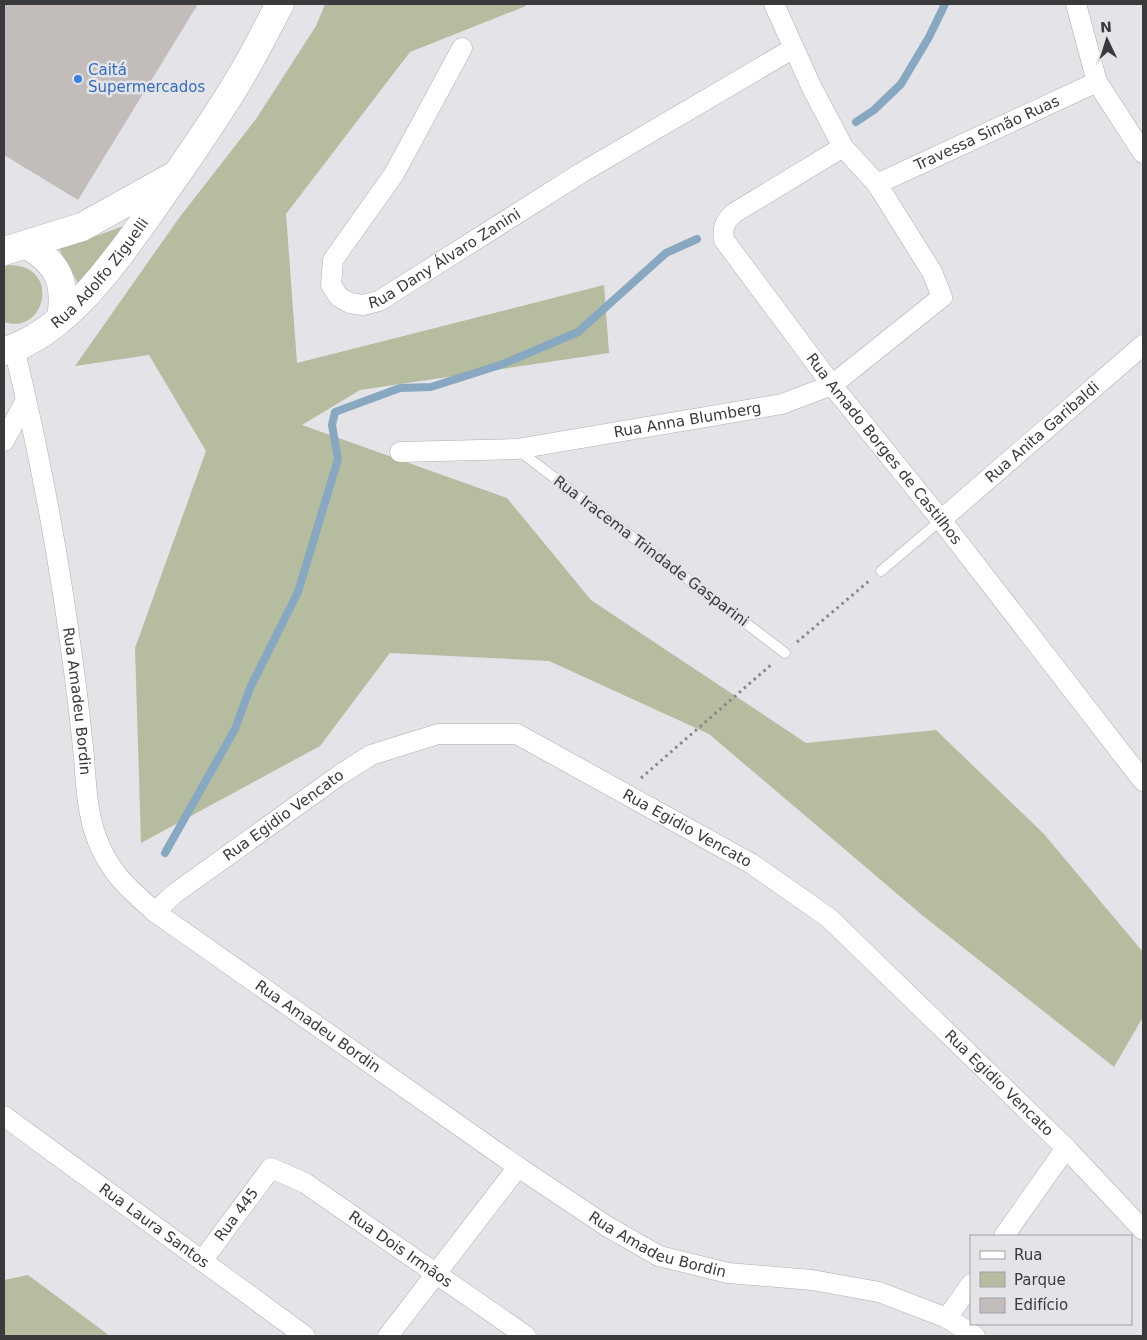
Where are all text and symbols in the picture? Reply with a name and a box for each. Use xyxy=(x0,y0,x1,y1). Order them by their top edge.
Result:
north arrow xyxy=(1082,15,1132,65)
text: N xyxy=(1100,19,1112,35)
place label: Caitá Supermercados xyxy=(88,61,205,96)
marker: Caitá Supermercados xyxy=(72,73,84,85)
street label: Travessa Simão Ruas xyxy=(910,92,1062,175)
street label: Rua Dany Álvaro Zanini xyxy=(367,205,524,312)
street label: Rua Adolfo Ziguelli xyxy=(47,214,152,332)
street label: Rua Amado Borges de Castilhos xyxy=(803,350,966,548)
street label: Rua Anita Garibaldi xyxy=(982,378,1103,486)
street label: Rua Anna Blumberg xyxy=(612,399,763,441)
street label: Rua Iracema Trindade Gasparini xyxy=(550,472,752,630)
street label: Rua Amadeu Bordin xyxy=(59,626,94,776)
street label: Rua Egidio Vencato xyxy=(220,766,347,865)
street label: Rua Egidio Vencato xyxy=(620,785,755,871)
street label: Rua Amadeu Bordin xyxy=(252,976,384,1077)
street label: Rua Egidio Vencato xyxy=(941,1026,1057,1140)
street label: Rua Laura Santos xyxy=(96,1180,213,1272)
street label: Rua 445 xyxy=(211,1184,262,1245)
street label: Rua Dois Irmãos xyxy=(345,1207,456,1291)
street label: Rua Amadeu Bordin xyxy=(585,1208,728,1281)
legend xyxy=(970,1235,1132,1325)
text: Rua xyxy=(1014,1246,1042,1264)
text: Parque xyxy=(1014,1271,1066,1289)
text: Edifício xyxy=(1014,1296,1068,1314)

